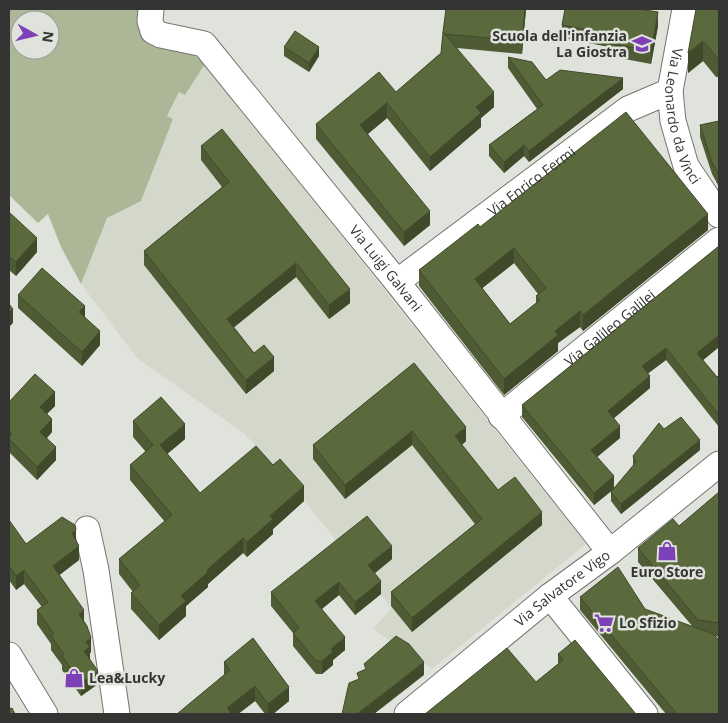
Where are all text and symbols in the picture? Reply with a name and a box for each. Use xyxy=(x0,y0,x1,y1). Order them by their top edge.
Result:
north arrow xyxy=(10,10,60,60)
place label: Scuola dell'infanzia La Giostra xyxy=(492,26,627,61)
text: N xyxy=(38,30,59,44)
school or university icon: Scuola dell'infanzia La Giostra xyxy=(631,33,653,55)
street label: Via Leonardo da Vinci xyxy=(661,47,705,188)
street label: Via Enrico Fermi xyxy=(483,142,579,220)
street label: Via Luigi Galvani xyxy=(345,221,427,315)
street label: Via Galileo Galilei xyxy=(560,285,659,370)
shop icon: Euro Store xyxy=(656,540,678,562)
street label: Via Salvatore Vigo xyxy=(510,545,614,630)
place label: Euro Store xyxy=(631,562,703,581)
supermarket icon: Lo Sfizio xyxy=(593,612,615,634)
place label: Lo Sfizio xyxy=(619,613,677,632)
shop icon: Lea&Lucky xyxy=(63,667,85,689)
place label: Lea&Lucky xyxy=(89,668,165,687)

